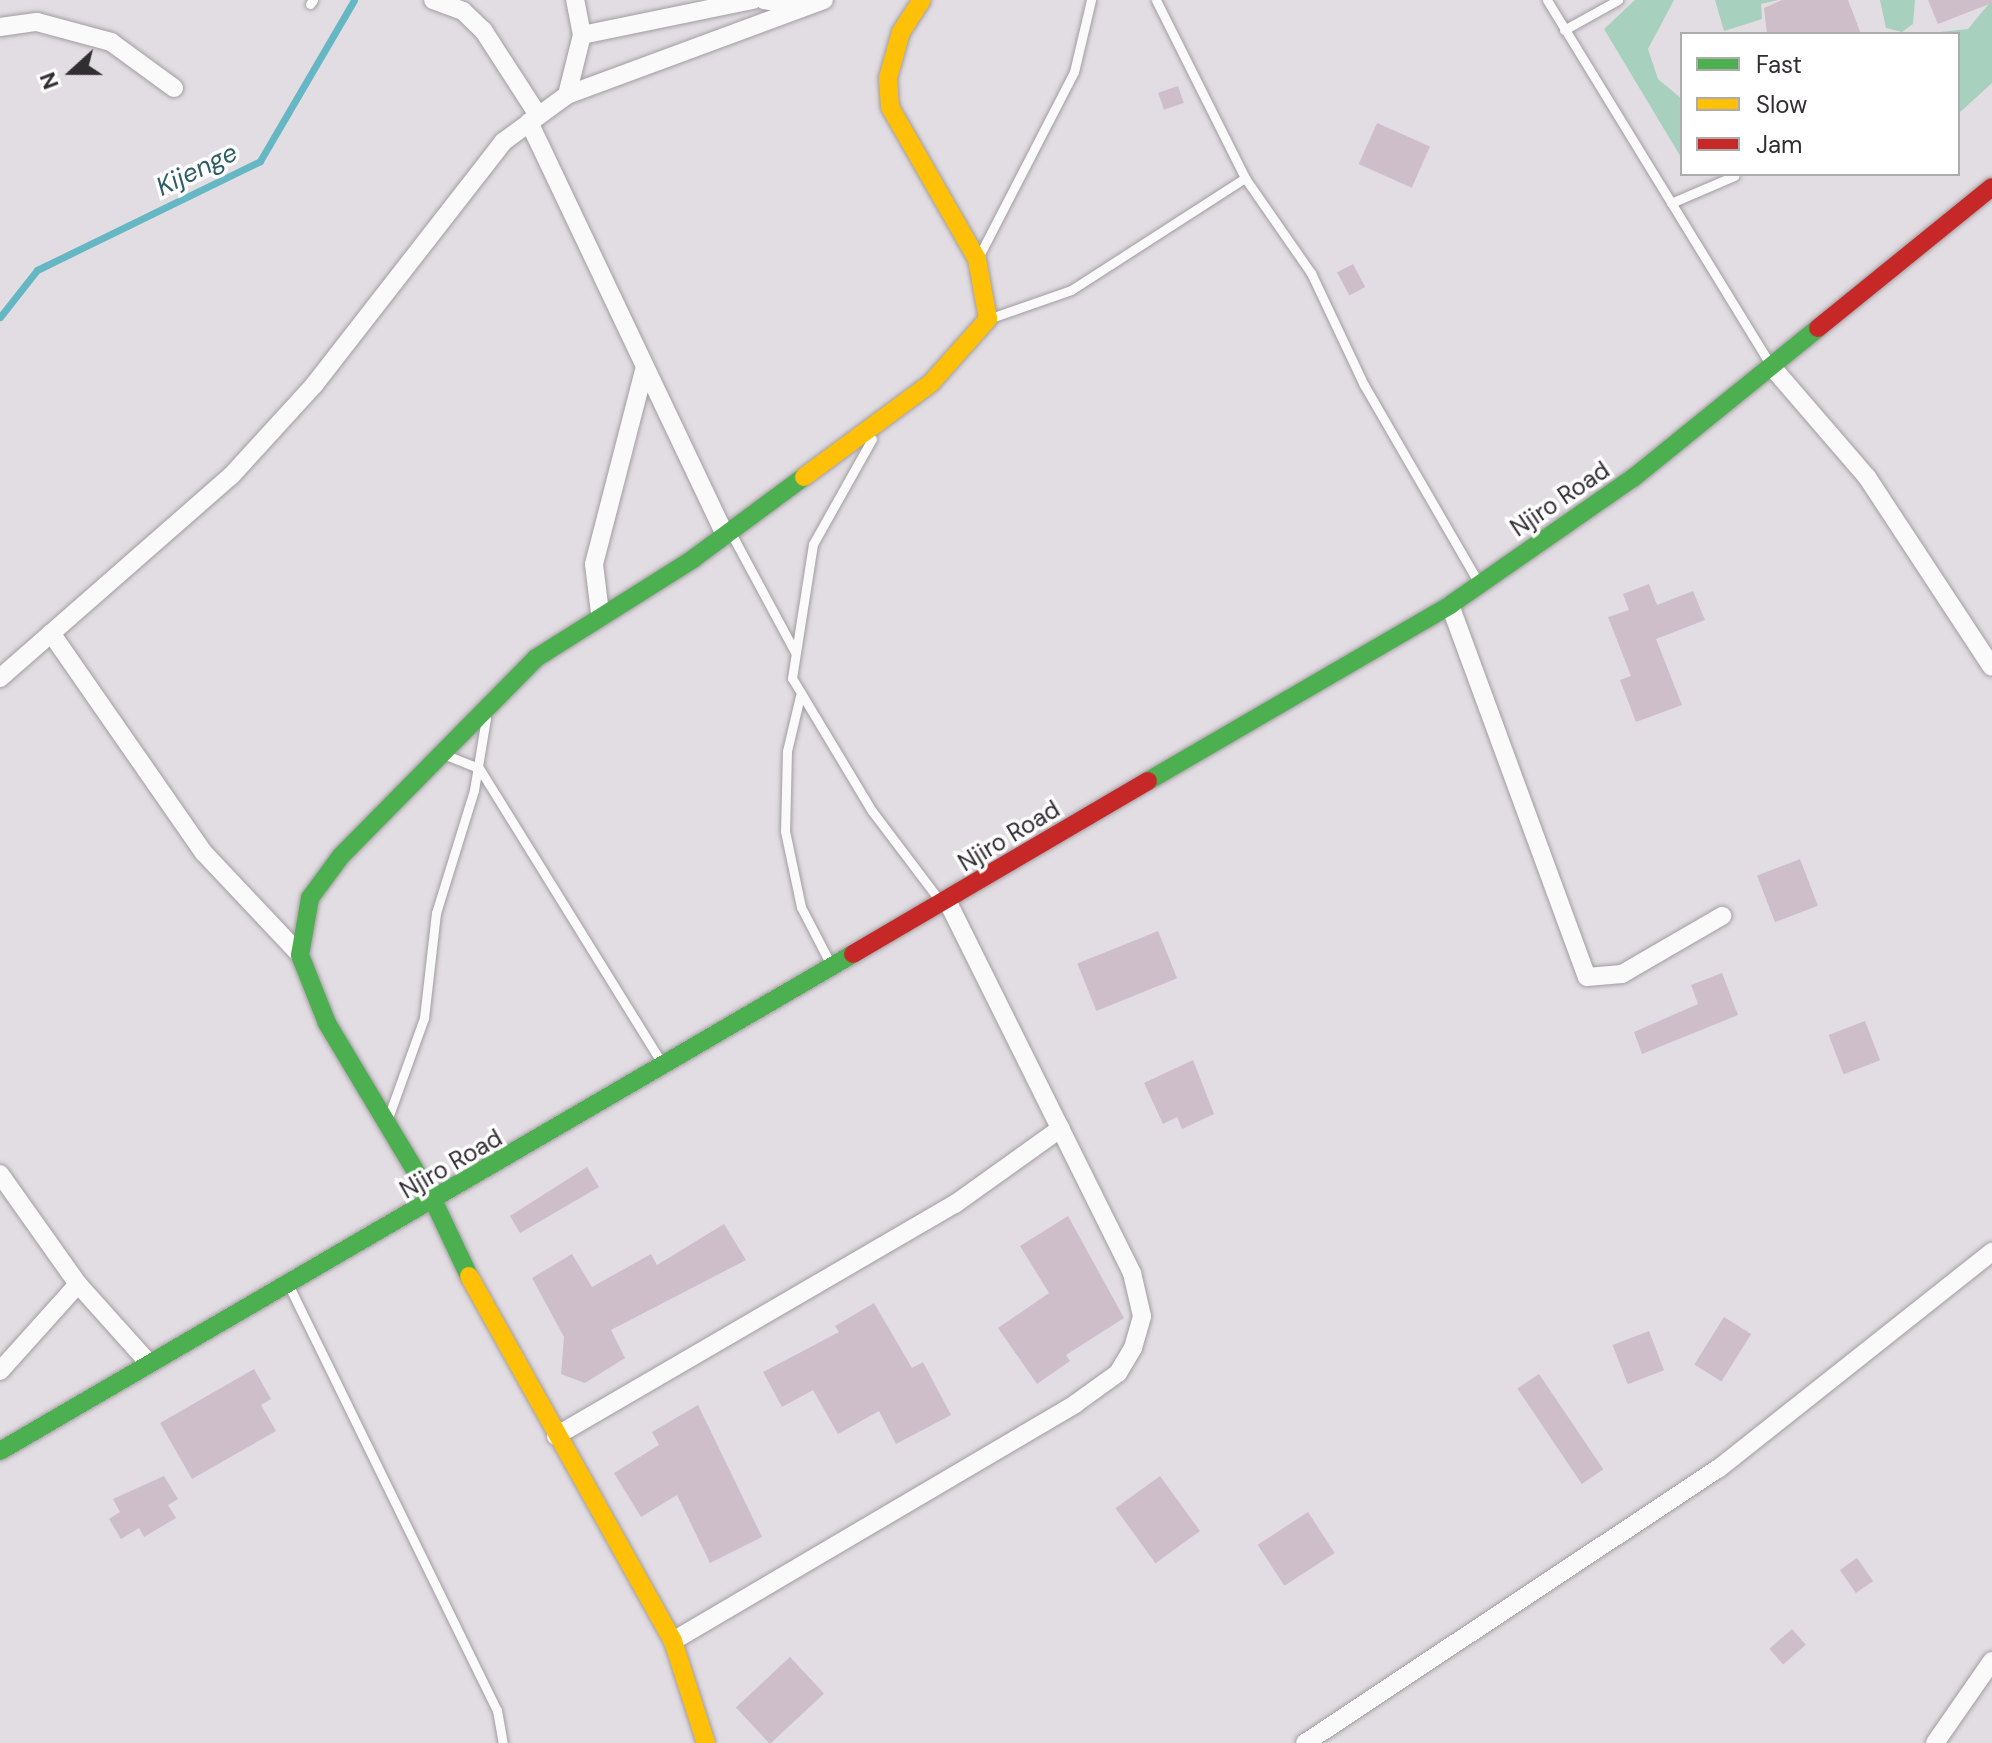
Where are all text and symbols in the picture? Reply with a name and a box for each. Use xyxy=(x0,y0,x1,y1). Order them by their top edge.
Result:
north arrow xyxy=(32,32,112,112)
legend xyxy=(1680,32,1960,176)
text: Fast xyxy=(1756,49,1802,80)
text: N xyxy=(33,68,66,93)
text: Slow xyxy=(1756,89,1807,120)
text: Jam xyxy=(1756,129,1802,160)
water label: Kijenge xyxy=(151,137,243,203)
street label: Njiro Road xyxy=(1505,455,1615,543)
street label: Njiro Road xyxy=(953,795,1065,877)
street label: Njiro Road xyxy=(395,1123,507,1205)

